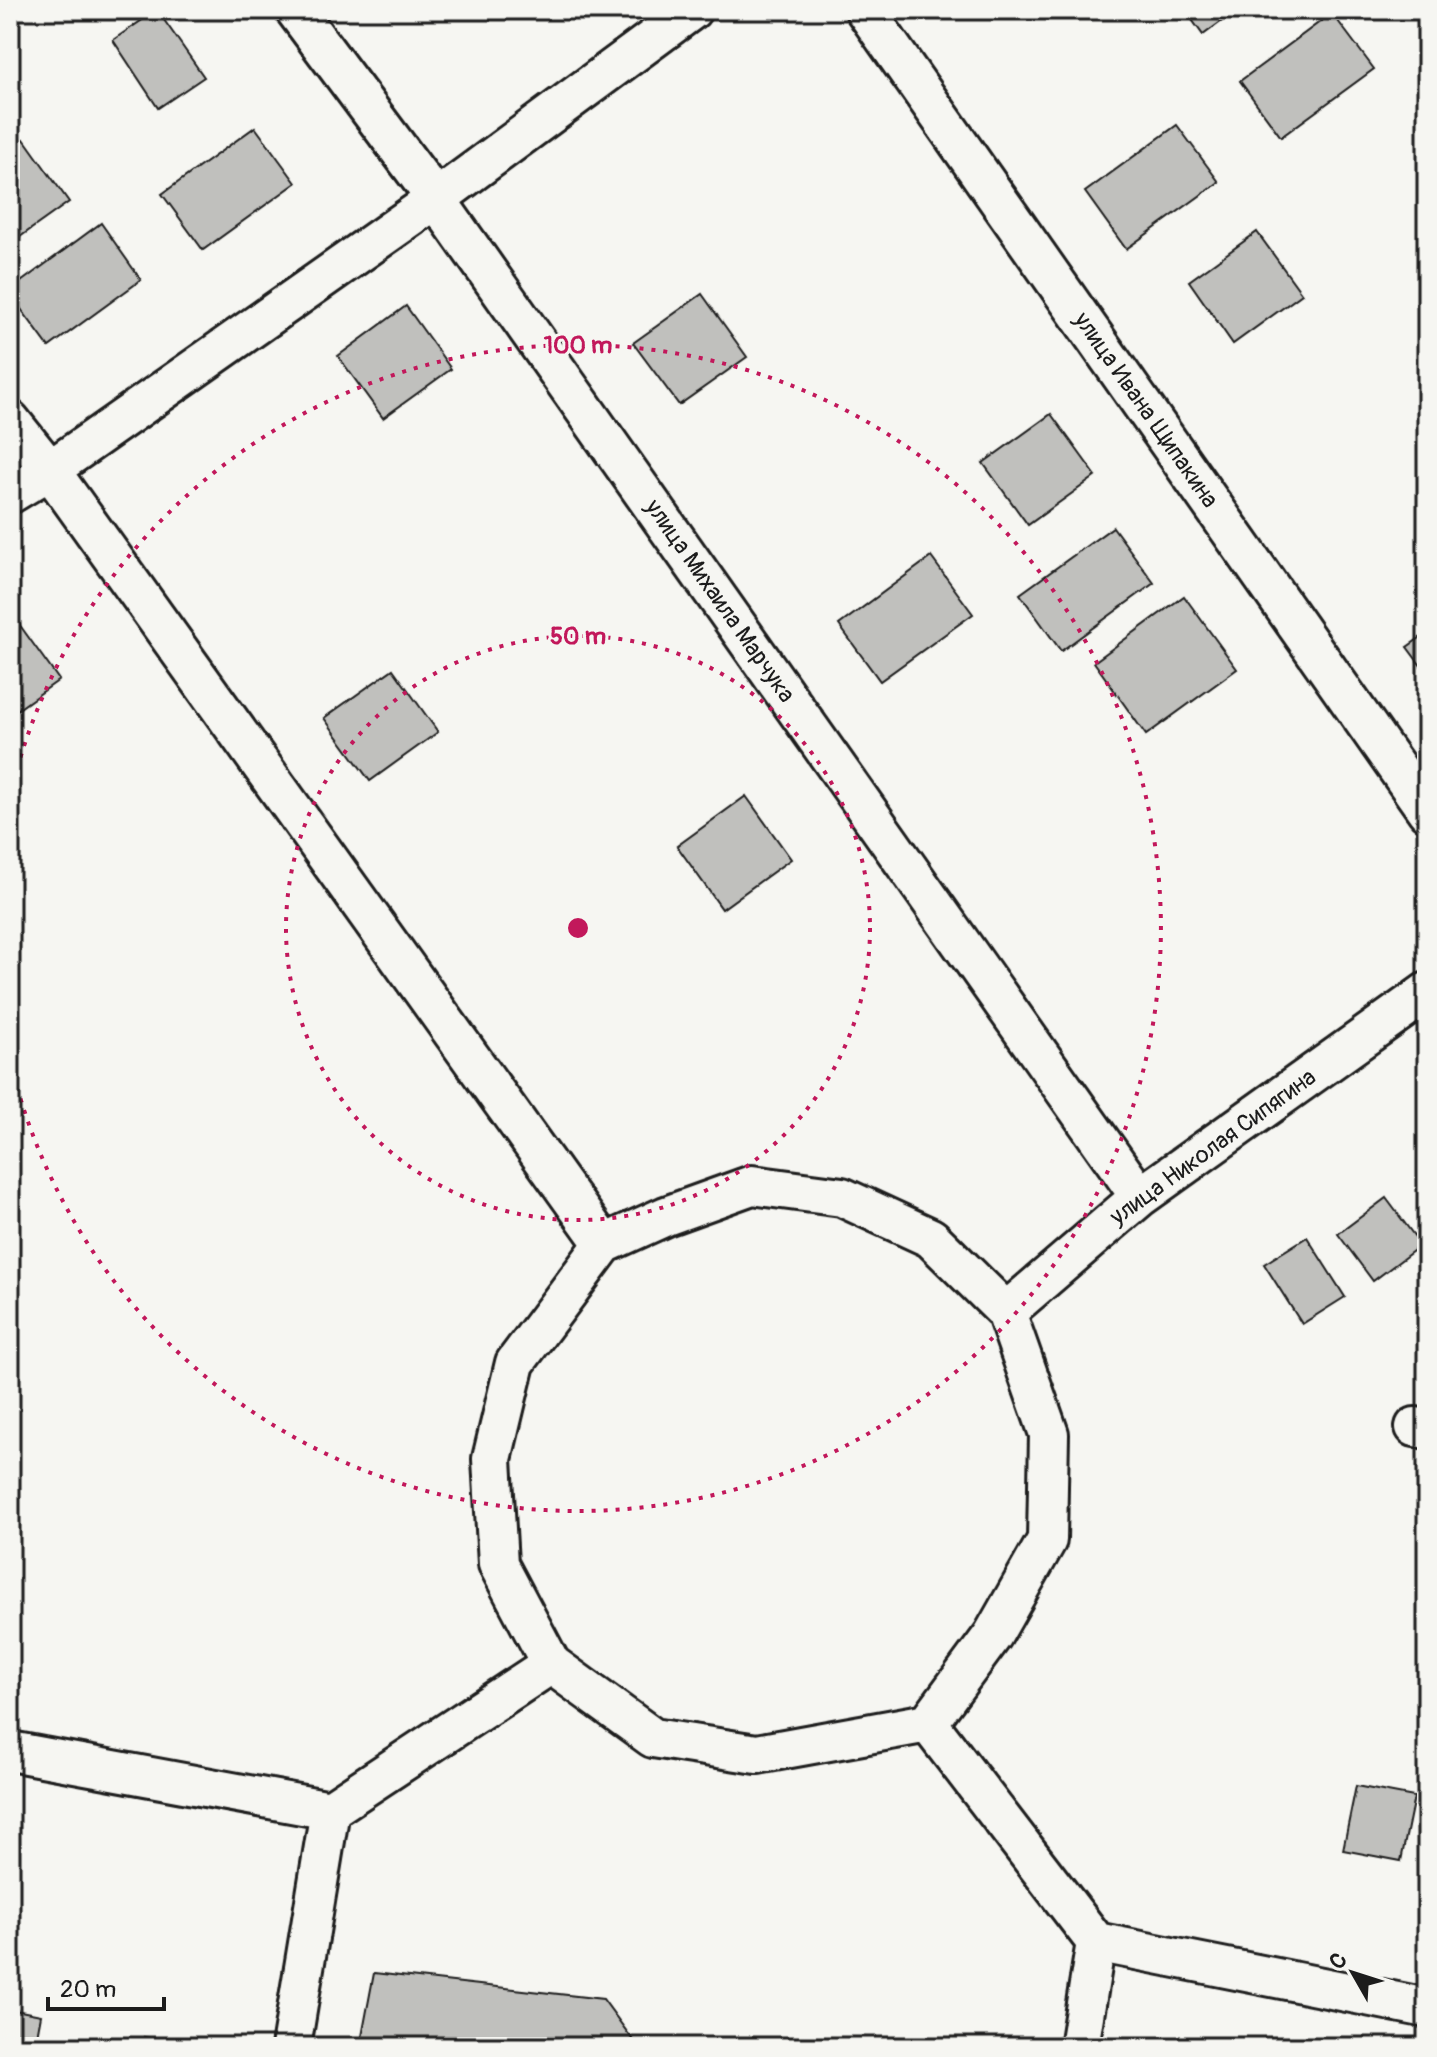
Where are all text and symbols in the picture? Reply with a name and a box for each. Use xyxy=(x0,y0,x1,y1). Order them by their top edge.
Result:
street label: улица Ивана Щипакина xyxy=(1067,306,1224,513)
text: 100 m xyxy=(544,331,612,360)
street label: улица Михаила Марчука xyxy=(638,493,801,708)
text: 50 m xyxy=(550,622,606,651)
centre of rings xyxy=(564,914,592,942)
street label: улица Николая Сипягина xyxy=(1104,1063,1322,1232)
north arrow xyxy=(1313,1933,1393,2013)
text: С xyxy=(1323,1947,1354,1975)
scale bar xyxy=(48,1961,164,2011)
text: 20 m xyxy=(60,1975,116,2004)

